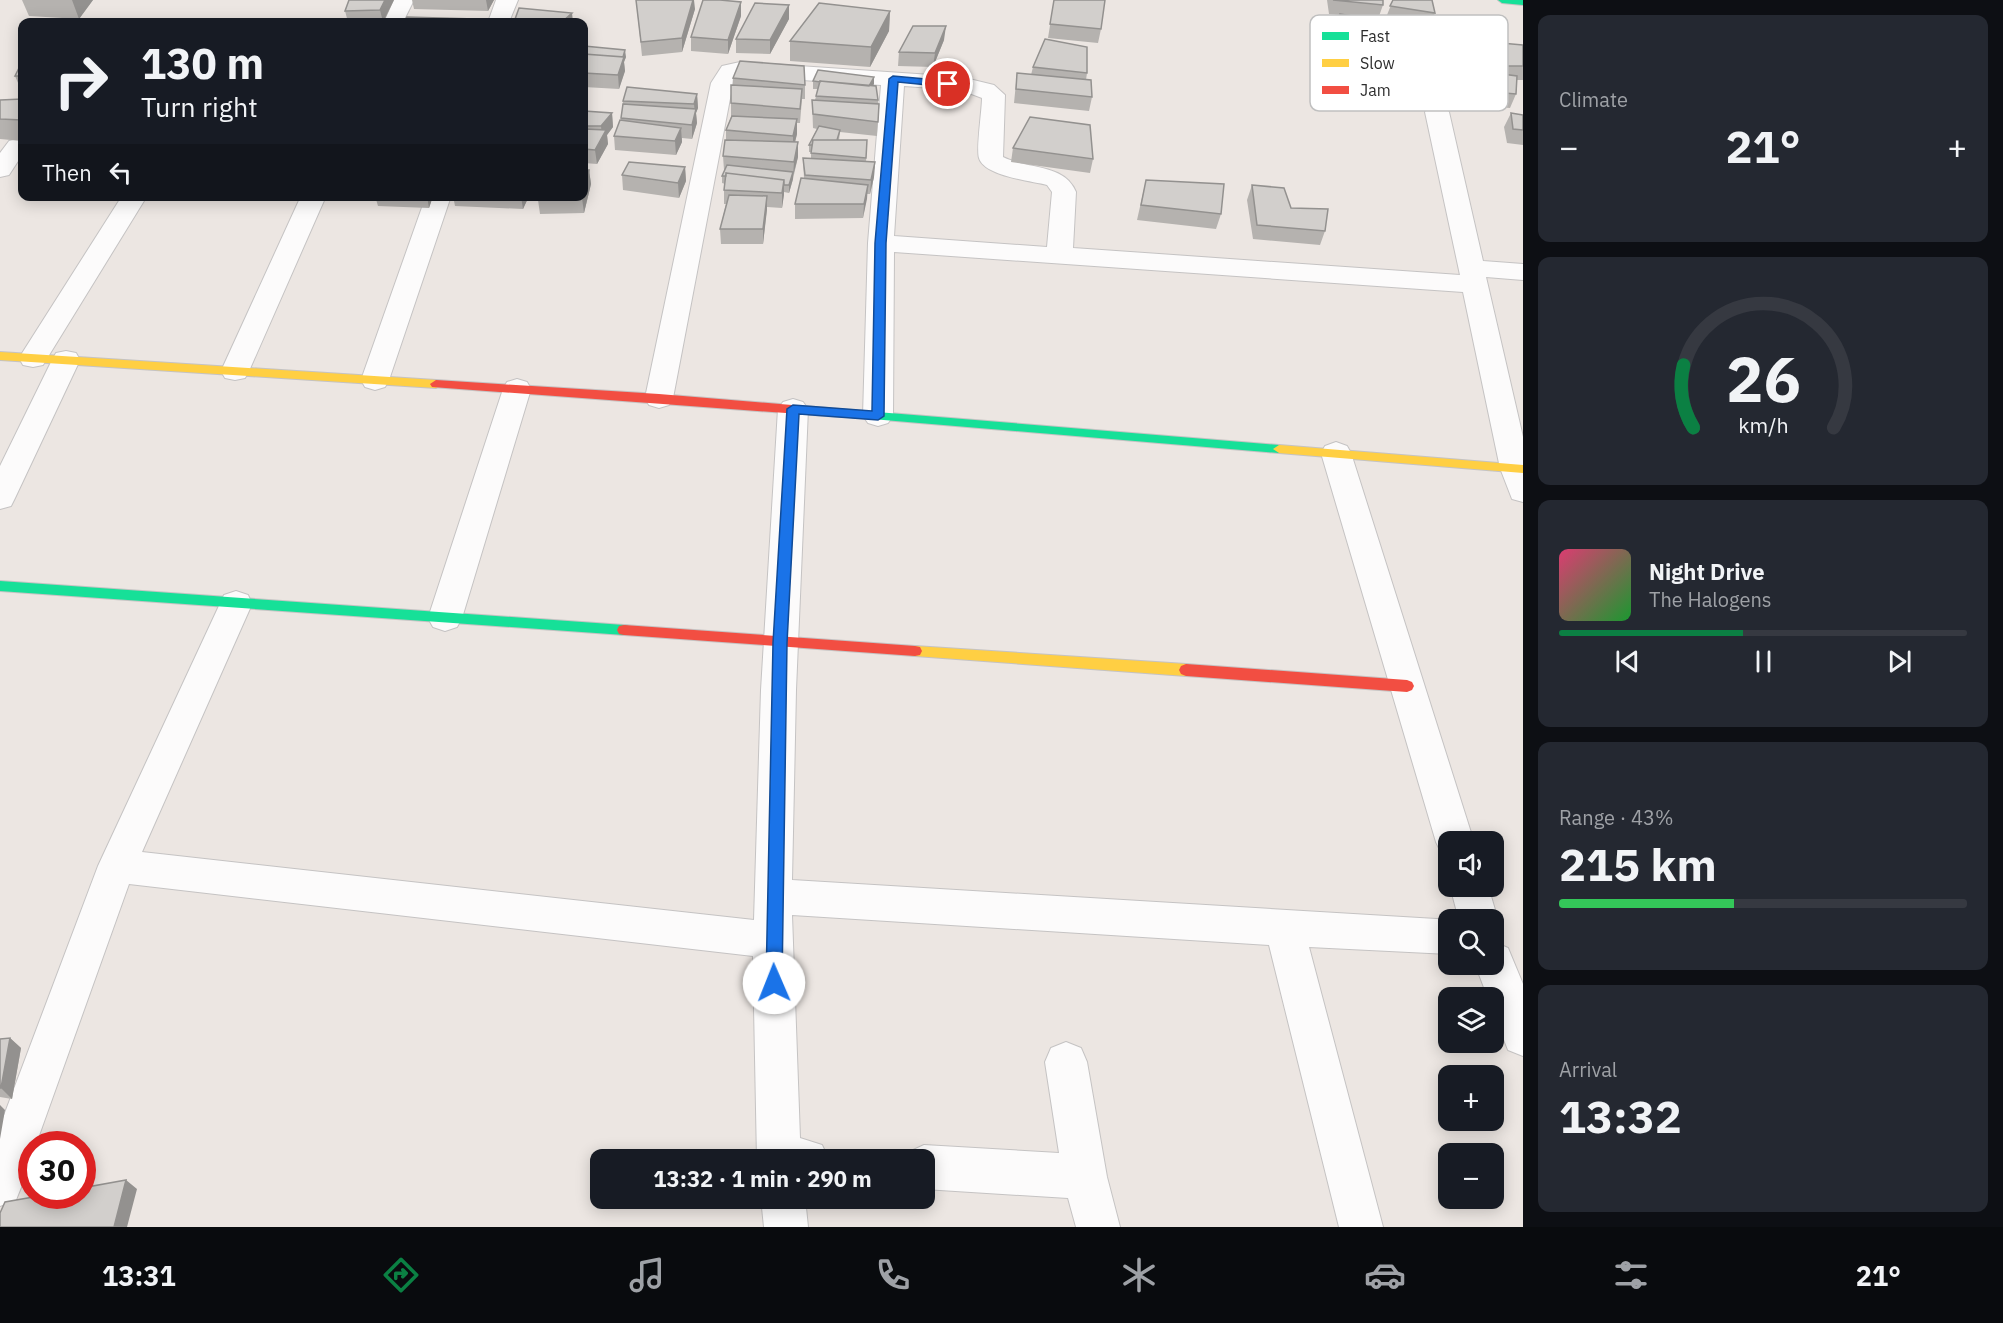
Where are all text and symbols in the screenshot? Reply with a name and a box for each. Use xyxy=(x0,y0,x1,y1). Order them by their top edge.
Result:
legend xyxy=(1310,15,1508,111)
text: Fast xyxy=(1360,26,1390,46)
text: 130 m xyxy=(141,36,264,91)
icon: right xyxy=(42,42,120,120)
text: Slow xyxy=(1360,53,1395,73)
pin xyxy=(922,58,973,109)
icon: arrive xyxy=(931,67,964,100)
text: Jam xyxy=(1360,80,1391,100)
text: Climate xyxy=(1559,86,1628,113)
text: Turn right xyxy=(141,89,258,124)
text: 21° xyxy=(1725,117,1801,175)
text: − xyxy=(1559,125,1579,168)
text: + xyxy=(1947,125,1967,168)
icon: left xyxy=(104,156,137,189)
text: Then xyxy=(42,158,92,187)
text: 26 xyxy=(1726,338,1800,419)
text: km/h xyxy=(1738,412,1788,440)
text: Night Drive xyxy=(1649,557,1765,586)
text: The Halogens xyxy=(1649,586,1771,613)
icon: previous xyxy=(1611,645,1644,678)
icon: pause xyxy=(1747,645,1780,678)
icon: next xyxy=(1883,645,1916,678)
text: Range · 43% xyxy=(1559,804,1674,831)
map controls xyxy=(1438,831,1504,1209)
button: sound xyxy=(1438,831,1504,897)
text: 215 km xyxy=(1559,835,1717,893)
button: search xyxy=(1438,909,1504,975)
position arrow xyxy=(742,951,806,1015)
button: layers xyxy=(1438,987,1504,1053)
text: Arrival xyxy=(1559,1056,1617,1083)
button: + xyxy=(1438,1065,1504,1131)
text: 13:32 xyxy=(1559,1087,1682,1145)
speed limit sign: 30 xyxy=(18,1131,96,1209)
button: − xyxy=(1438,1143,1504,1209)
text: 13:32 · 1 min · 290 m xyxy=(653,1164,872,1193)
icon: directions xyxy=(380,1254,422,1296)
icon: music xyxy=(626,1254,668,1296)
icon: phone xyxy=(872,1254,914,1296)
icon: climate xyxy=(1118,1254,1160,1296)
icon: car xyxy=(1364,1254,1406,1296)
icon: filters xyxy=(1610,1254,1652,1296)
text: 13:31 xyxy=(102,1258,176,1293)
text: 21° xyxy=(1856,1258,1901,1293)

